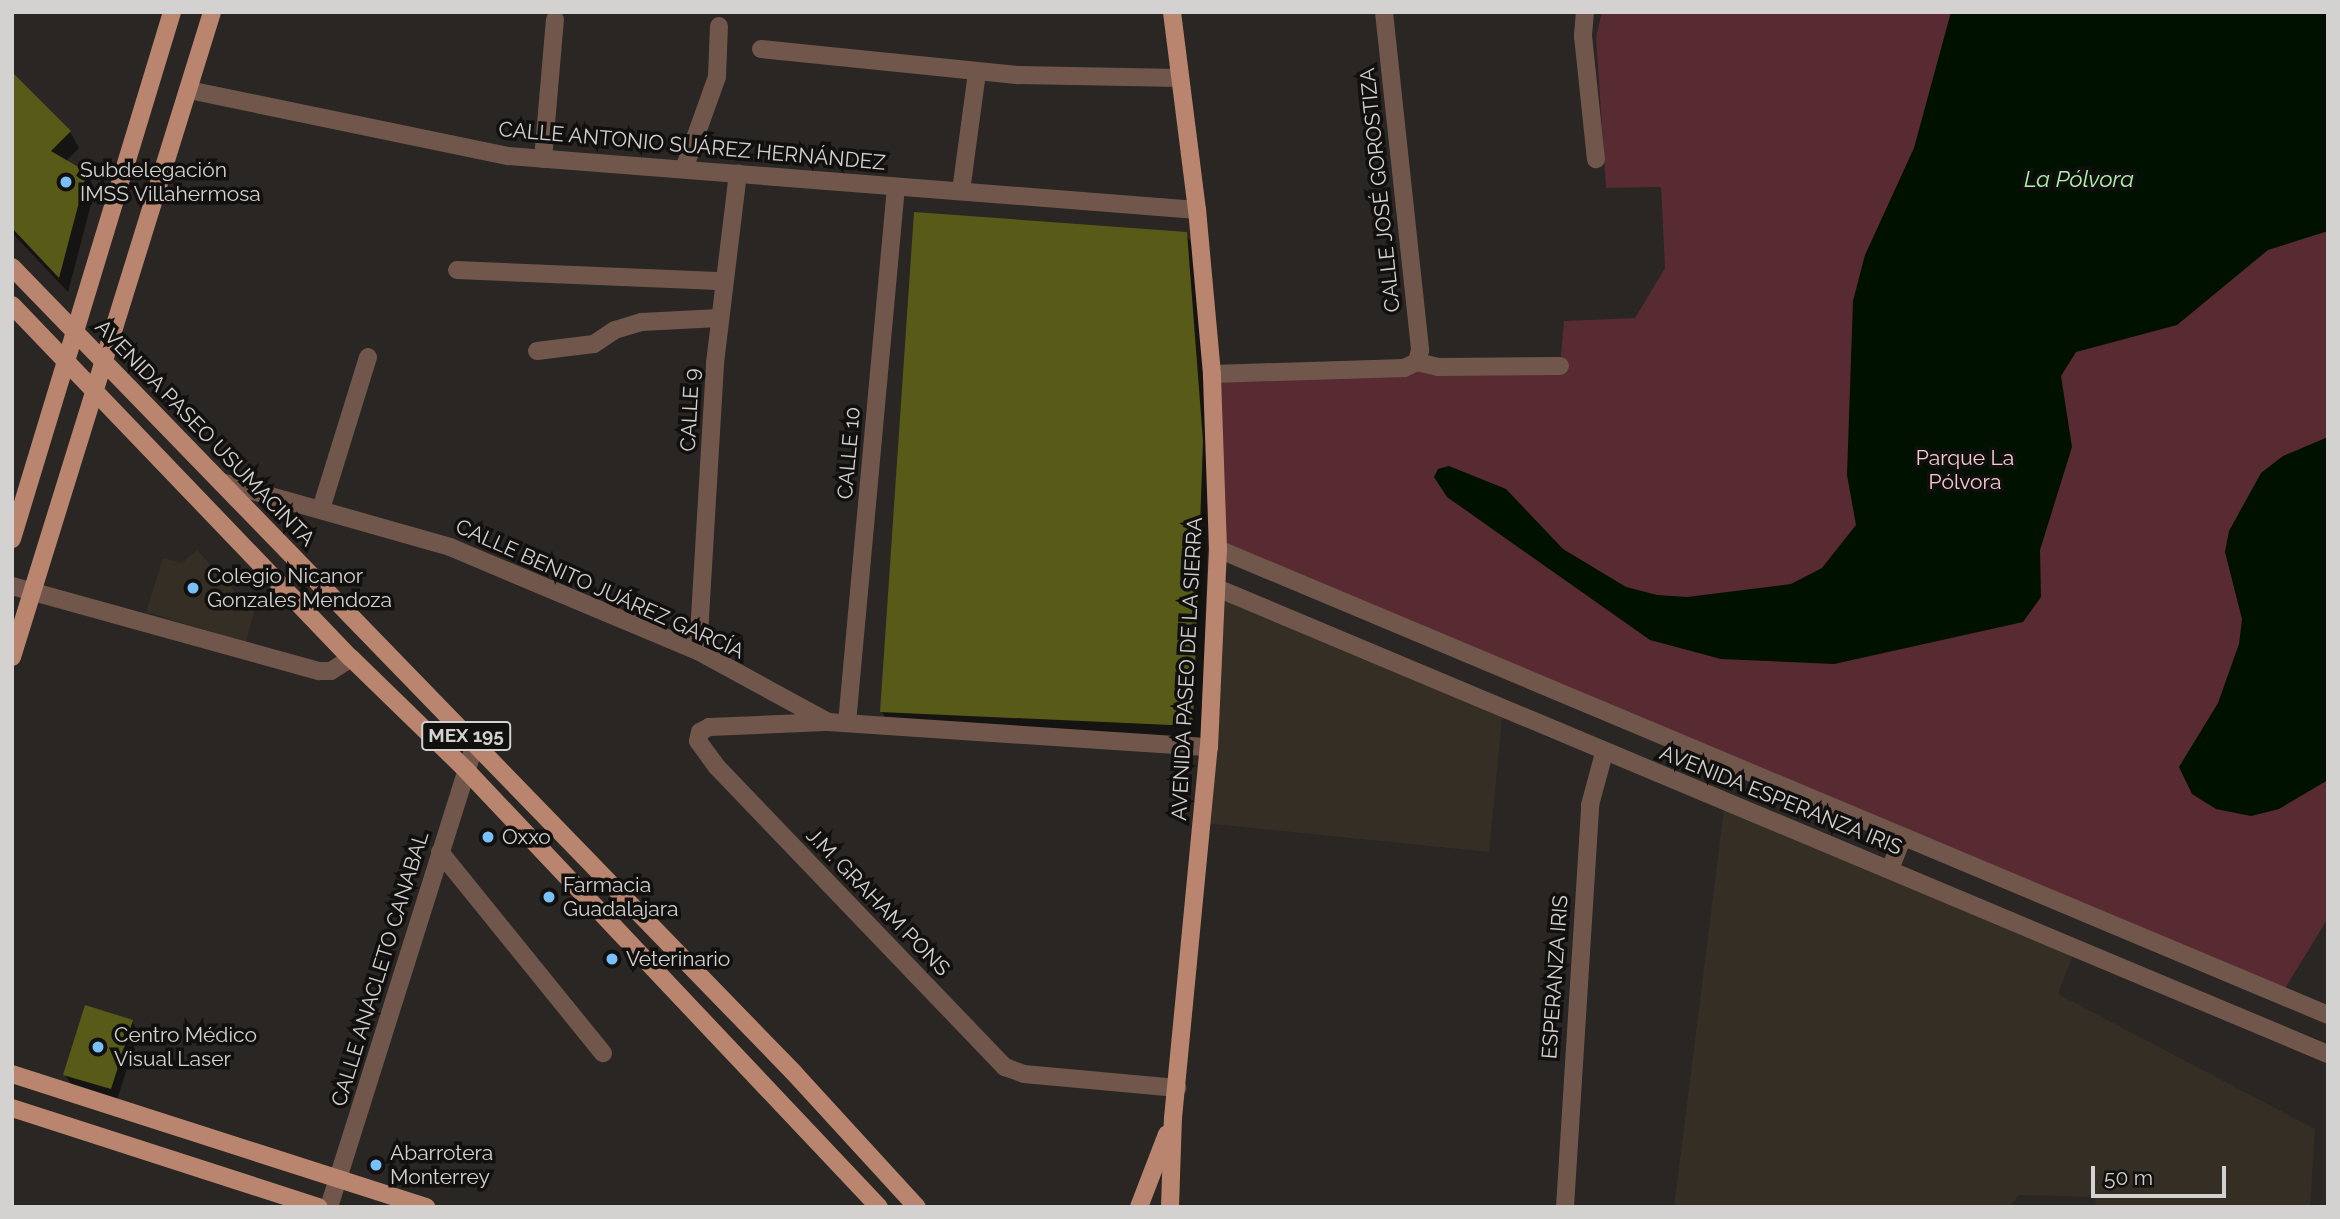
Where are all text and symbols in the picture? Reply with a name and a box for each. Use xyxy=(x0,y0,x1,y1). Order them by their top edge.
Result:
street label: CALLE JOSÉ GOROSTIZA xyxy=(1355,66,1405,314)
street label: CALLE ANTONIO SUÁREZ HERNÁNDEZ xyxy=(497,116,887,176)
place label: Subdelegación IMSS Villahermosa xyxy=(80,157,262,207)
water label: La Pólvora xyxy=(2024,165,2134,193)
marker: Subdelegación IMSS Villahermosa xyxy=(58,174,74,190)
street label: AVENIDA PASEO USUMACINTA xyxy=(90,314,320,552)
street label: CALLE 9 xyxy=(675,368,705,452)
street label: CALLE 10 xyxy=(832,406,866,500)
park label: Parque La Pólvora xyxy=(1916,445,2014,495)
street label: CALLE BENITO JUÁREZ GARCÍA xyxy=(451,514,749,664)
street label: AVENIDA PASEO DE LA SIERRA xyxy=(1166,516,1208,822)
place label: Colegio Nicanor Gonzales Mendoza xyxy=(207,563,392,613)
marker: Colegio Nicanor Gonzales Mendoza xyxy=(185,580,201,596)
road number: MEX 195 xyxy=(420,720,512,751)
street label: AVENIDA ESPERANZA IRIS xyxy=(1656,740,1906,860)
street label: J.M. GRAHAM PONS xyxy=(801,823,955,981)
place label: Oxxo xyxy=(502,824,551,850)
street label: CALLE ANACLETO CANABAL xyxy=(326,828,434,1110)
marker: Oxxo xyxy=(480,829,496,845)
place label: Farmacia Guadalajara xyxy=(563,872,679,922)
marker: Farmacia Guadalajara xyxy=(541,889,557,905)
street label: ESPERANZA IRIS xyxy=(1537,894,1573,1060)
place label: Veterinario xyxy=(626,946,730,972)
marker: Veterinario xyxy=(604,951,620,967)
place label: Centro Médico Visual Laser xyxy=(114,1022,257,1072)
marker: Centro Médico Visual Laser xyxy=(88,1037,108,1057)
place label: Abarrotera Monterrey xyxy=(390,1140,493,1190)
scale bar xyxy=(2095,1152,2230,1196)
marker: Abarrotera Monterrey xyxy=(368,1157,384,1173)
text: 50 m xyxy=(2104,1165,2153,1190)

